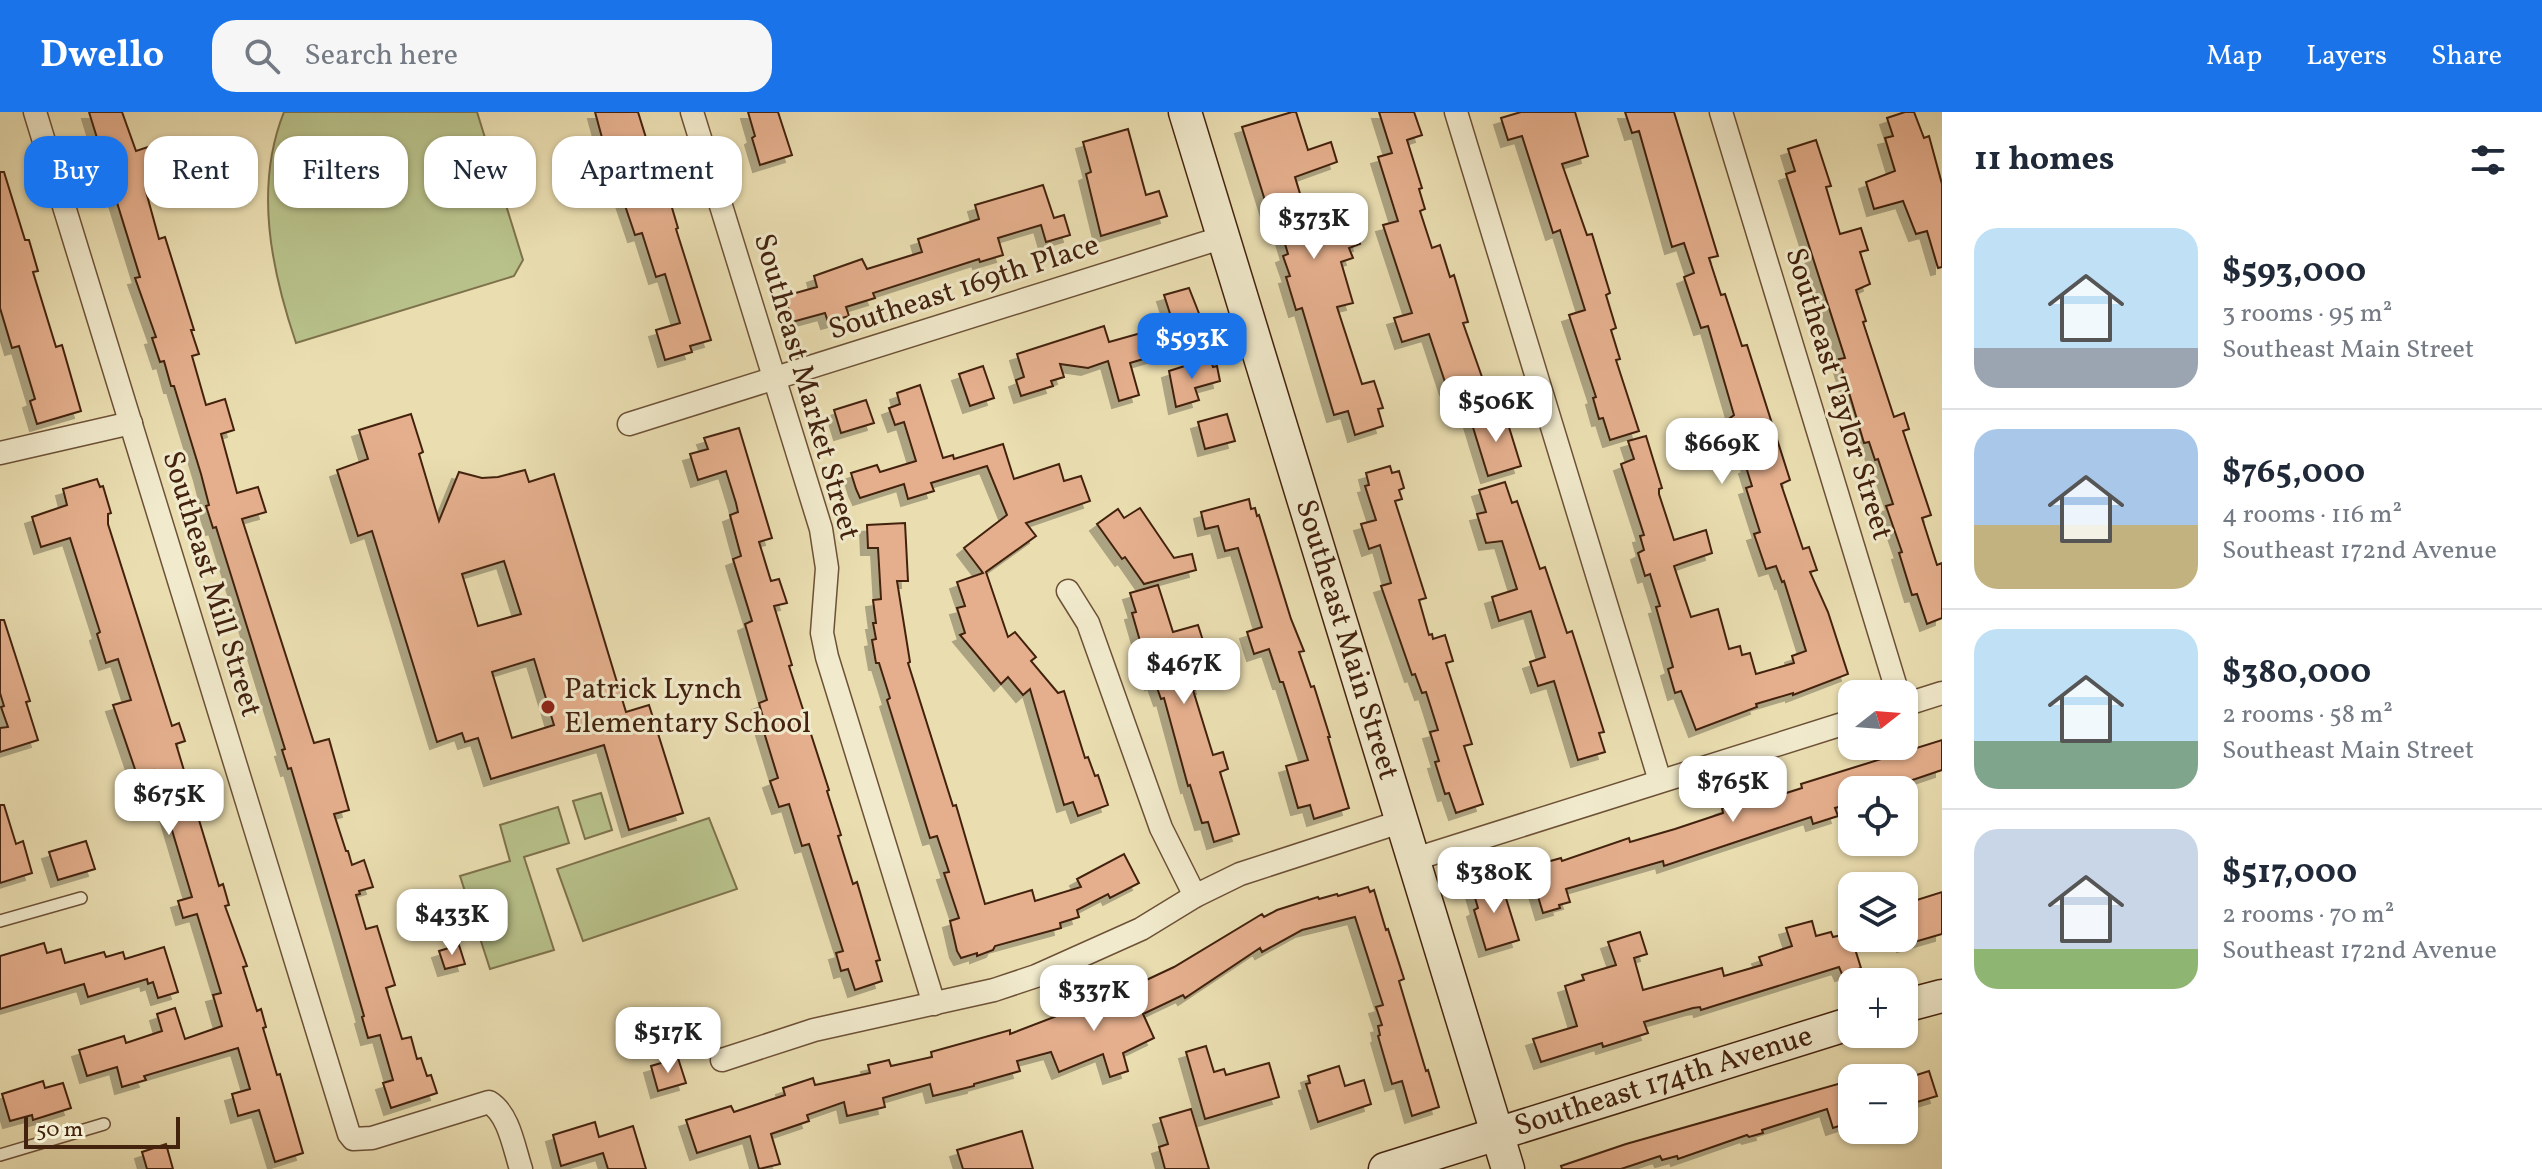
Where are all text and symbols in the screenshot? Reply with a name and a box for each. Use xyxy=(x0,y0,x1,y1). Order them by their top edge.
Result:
search box xyxy=(212,20,772,92)
text: Dwello xyxy=(40,30,164,83)
icon: search xyxy=(240,34,284,78)
text: Search here xyxy=(304,35,458,77)
text: Map xyxy=(2206,37,2262,76)
text: Layers xyxy=(2306,37,2387,76)
text: Share xyxy=(2431,37,2502,76)
chip: Buy xyxy=(24,136,128,208)
chip: Rent xyxy=(144,136,258,208)
chip: Filters xyxy=(274,136,408,208)
chip: New xyxy=(424,136,536,208)
chip: Apartment xyxy=(552,136,742,208)
text: 11 homes xyxy=(1974,137,2114,184)
icon: filters xyxy=(2466,138,2510,182)
pin: $373K xyxy=(1258,193,1370,261)
text: $373K xyxy=(1278,201,1350,237)
street label: Southeast 169th Place xyxy=(823,224,1105,352)
street label: Southeast Market Street xyxy=(742,229,870,545)
street label: Southeast Taylor Street xyxy=(1774,243,1902,545)
text: $593,000 xyxy=(2222,249,2366,296)
icon: home xyxy=(2038,260,2134,356)
text: 3 rooms · 95 m² xyxy=(2222,296,2392,332)
pin: $593K xyxy=(1136,313,1248,381)
text: $593K xyxy=(1156,321,1228,357)
text: Southeast Main Street xyxy=(2222,332,2474,368)
pin: $506K xyxy=(1440,376,1552,444)
text: $506K xyxy=(1458,384,1534,420)
pin: $669K xyxy=(1666,418,1778,486)
text: $669K xyxy=(1684,426,1760,462)
street label: Southeast Mill Street xyxy=(151,446,271,722)
text: $765,000 xyxy=(2222,450,2365,497)
icon: home xyxy=(2038,461,2134,557)
street label: Southeast Main Street xyxy=(1284,495,1409,785)
text: 4 rooms · 116 m² xyxy=(2222,497,2402,533)
text: Southeast 172nd Avenue xyxy=(2222,533,2497,569)
pin: $467K xyxy=(1128,638,1240,706)
text: $467K xyxy=(1146,646,1222,682)
text: $380,000 xyxy=(2222,650,2371,697)
icon: home xyxy=(2038,661,2134,757)
place label: Patrick Lynch Elementary School xyxy=(564,669,811,745)
north arrow xyxy=(1838,680,1918,760)
map controls xyxy=(1838,680,1918,1144)
text: 2 rooms · 58 m² xyxy=(2222,697,2393,733)
marker: Patrick Lynch Elementary School xyxy=(539,698,557,716)
text: Southeast Main Street xyxy=(2222,733,2474,769)
pin: $765K xyxy=(1677,756,1789,824)
text: $765K xyxy=(1697,764,1769,800)
pin: $675K xyxy=(113,769,225,837)
button: locate xyxy=(1838,776,1918,856)
text: $675K xyxy=(133,777,205,813)
pin: $380K xyxy=(1438,847,1550,915)
text: $517,000 xyxy=(2222,850,2357,897)
text: $380K xyxy=(1456,855,1532,891)
icon: home xyxy=(2038,861,2134,957)
button: layers xyxy=(1838,872,1918,952)
pin: $433K xyxy=(396,889,508,957)
text: $433K xyxy=(415,897,489,933)
text: 2 rooms · 70 m² xyxy=(2222,897,2394,933)
text: Southeast 172nd Avenue xyxy=(2222,933,2497,969)
pin: $337K xyxy=(1038,965,1150,1033)
button: + xyxy=(1838,968,1918,1048)
text: $337K xyxy=(1058,973,1130,1009)
pin: $517K xyxy=(612,1007,724,1075)
text: $517K xyxy=(634,1015,702,1051)
street label: Southeast 174th Avenue xyxy=(1509,1016,1818,1148)
button: − xyxy=(1838,1064,1918,1144)
scale bar xyxy=(24,1113,180,1149)
text: 50 m xyxy=(36,1115,83,1146)

